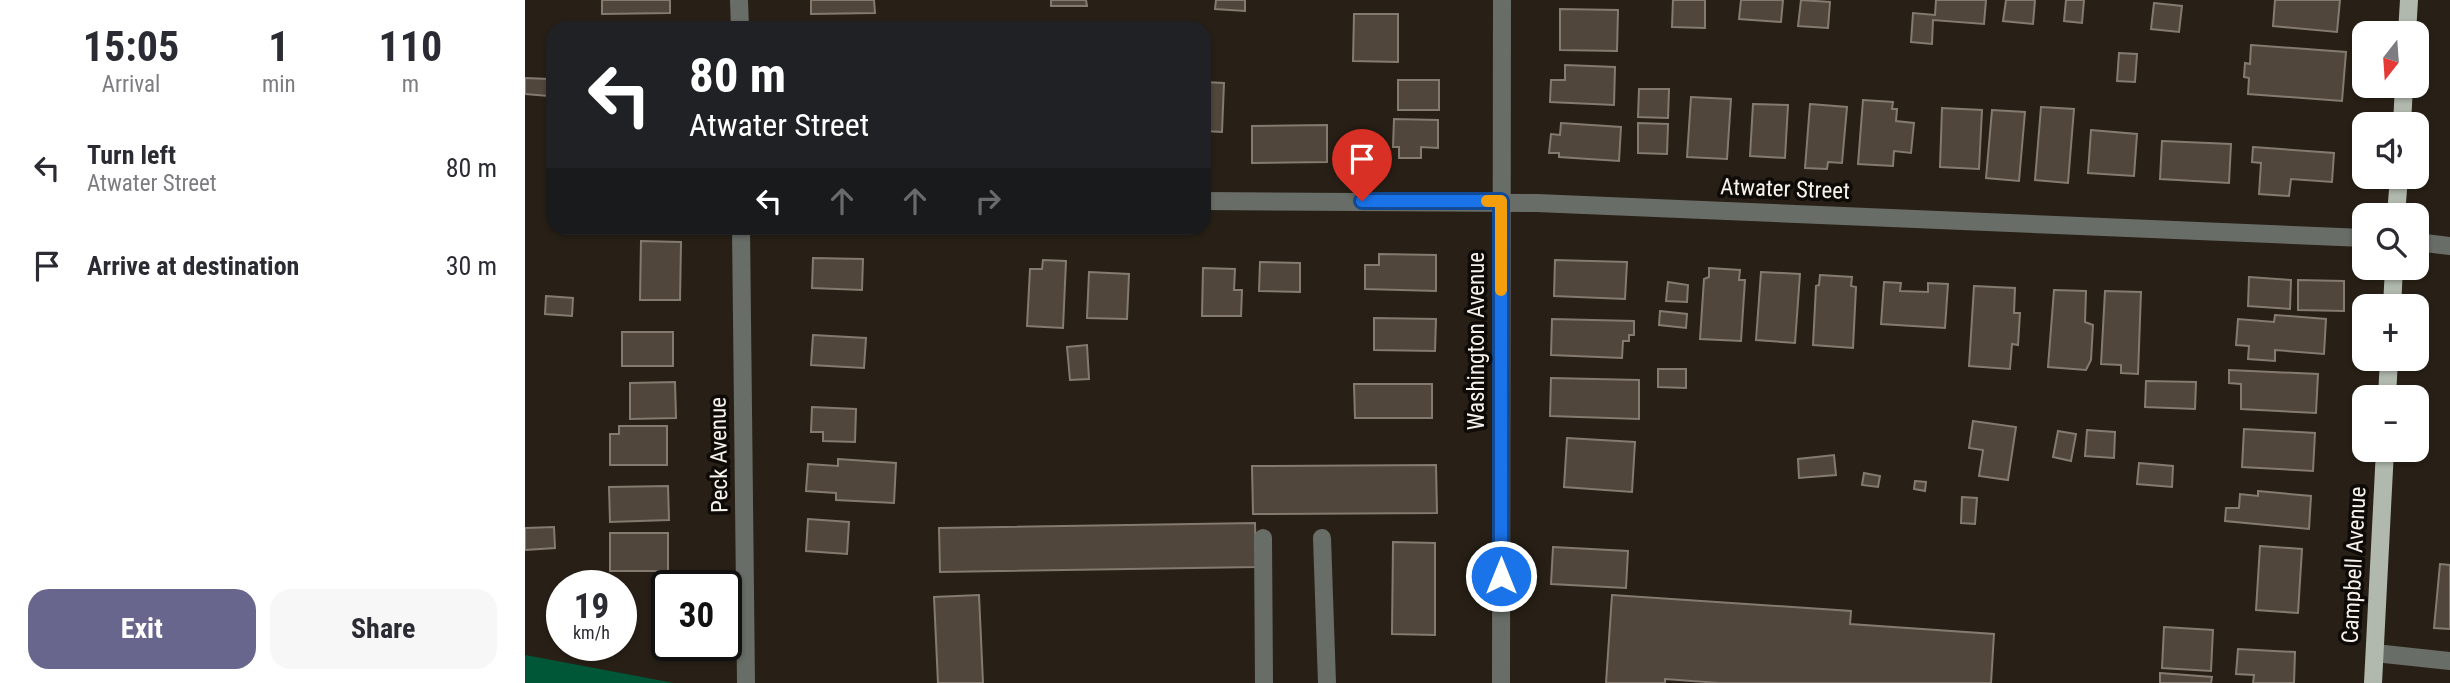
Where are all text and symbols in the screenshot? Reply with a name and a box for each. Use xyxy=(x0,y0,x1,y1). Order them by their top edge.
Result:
north arrow xyxy=(2352,21,2429,98)
map controls xyxy=(2352,21,2429,462)
text: 15:05 xyxy=(83,22,179,71)
text: 1 xyxy=(268,22,289,71)
text: 110 xyxy=(378,22,442,71)
text: 80 m xyxy=(689,47,786,104)
icon: left xyxy=(574,49,665,140)
text: Arrival xyxy=(102,71,160,98)
text: min xyxy=(262,71,296,98)
text: m xyxy=(402,71,419,98)
text: Atwater Street xyxy=(689,106,869,144)
button: sound xyxy=(2352,112,2429,189)
pin xyxy=(1332,129,1392,201)
text: Turn left xyxy=(87,140,176,170)
icon: arrive xyxy=(1343,140,1381,178)
icon: left xyxy=(28,149,66,187)
text: 80 m xyxy=(446,153,497,183)
text: Atwater Street xyxy=(87,170,217,197)
street label: Atwater Street xyxy=(1720,173,1850,205)
icon: left xyxy=(750,182,788,220)
icon: ahead xyxy=(823,182,861,220)
icon: ahead xyxy=(896,182,934,220)
icon: right xyxy=(969,182,1007,220)
button: search xyxy=(2352,203,2429,280)
icon: arrive xyxy=(28,247,66,285)
text: Arrive at destination xyxy=(87,251,299,281)
text: 30 m xyxy=(446,251,497,281)
street label: Washington Avenue xyxy=(1463,252,1490,430)
button: + xyxy=(2352,294,2429,371)
button: − xyxy=(2352,385,2429,462)
street label: Peck Avenue xyxy=(704,397,734,513)
street label: Campbell Avenue xyxy=(2336,486,2372,644)
position arrow xyxy=(1464,539,1538,613)
speed limit sign: 30 xyxy=(651,570,742,661)
text: 19 xyxy=(574,586,609,627)
button: Exit xyxy=(28,589,256,669)
button: Share xyxy=(270,589,497,669)
text: km/h xyxy=(573,622,610,643)

